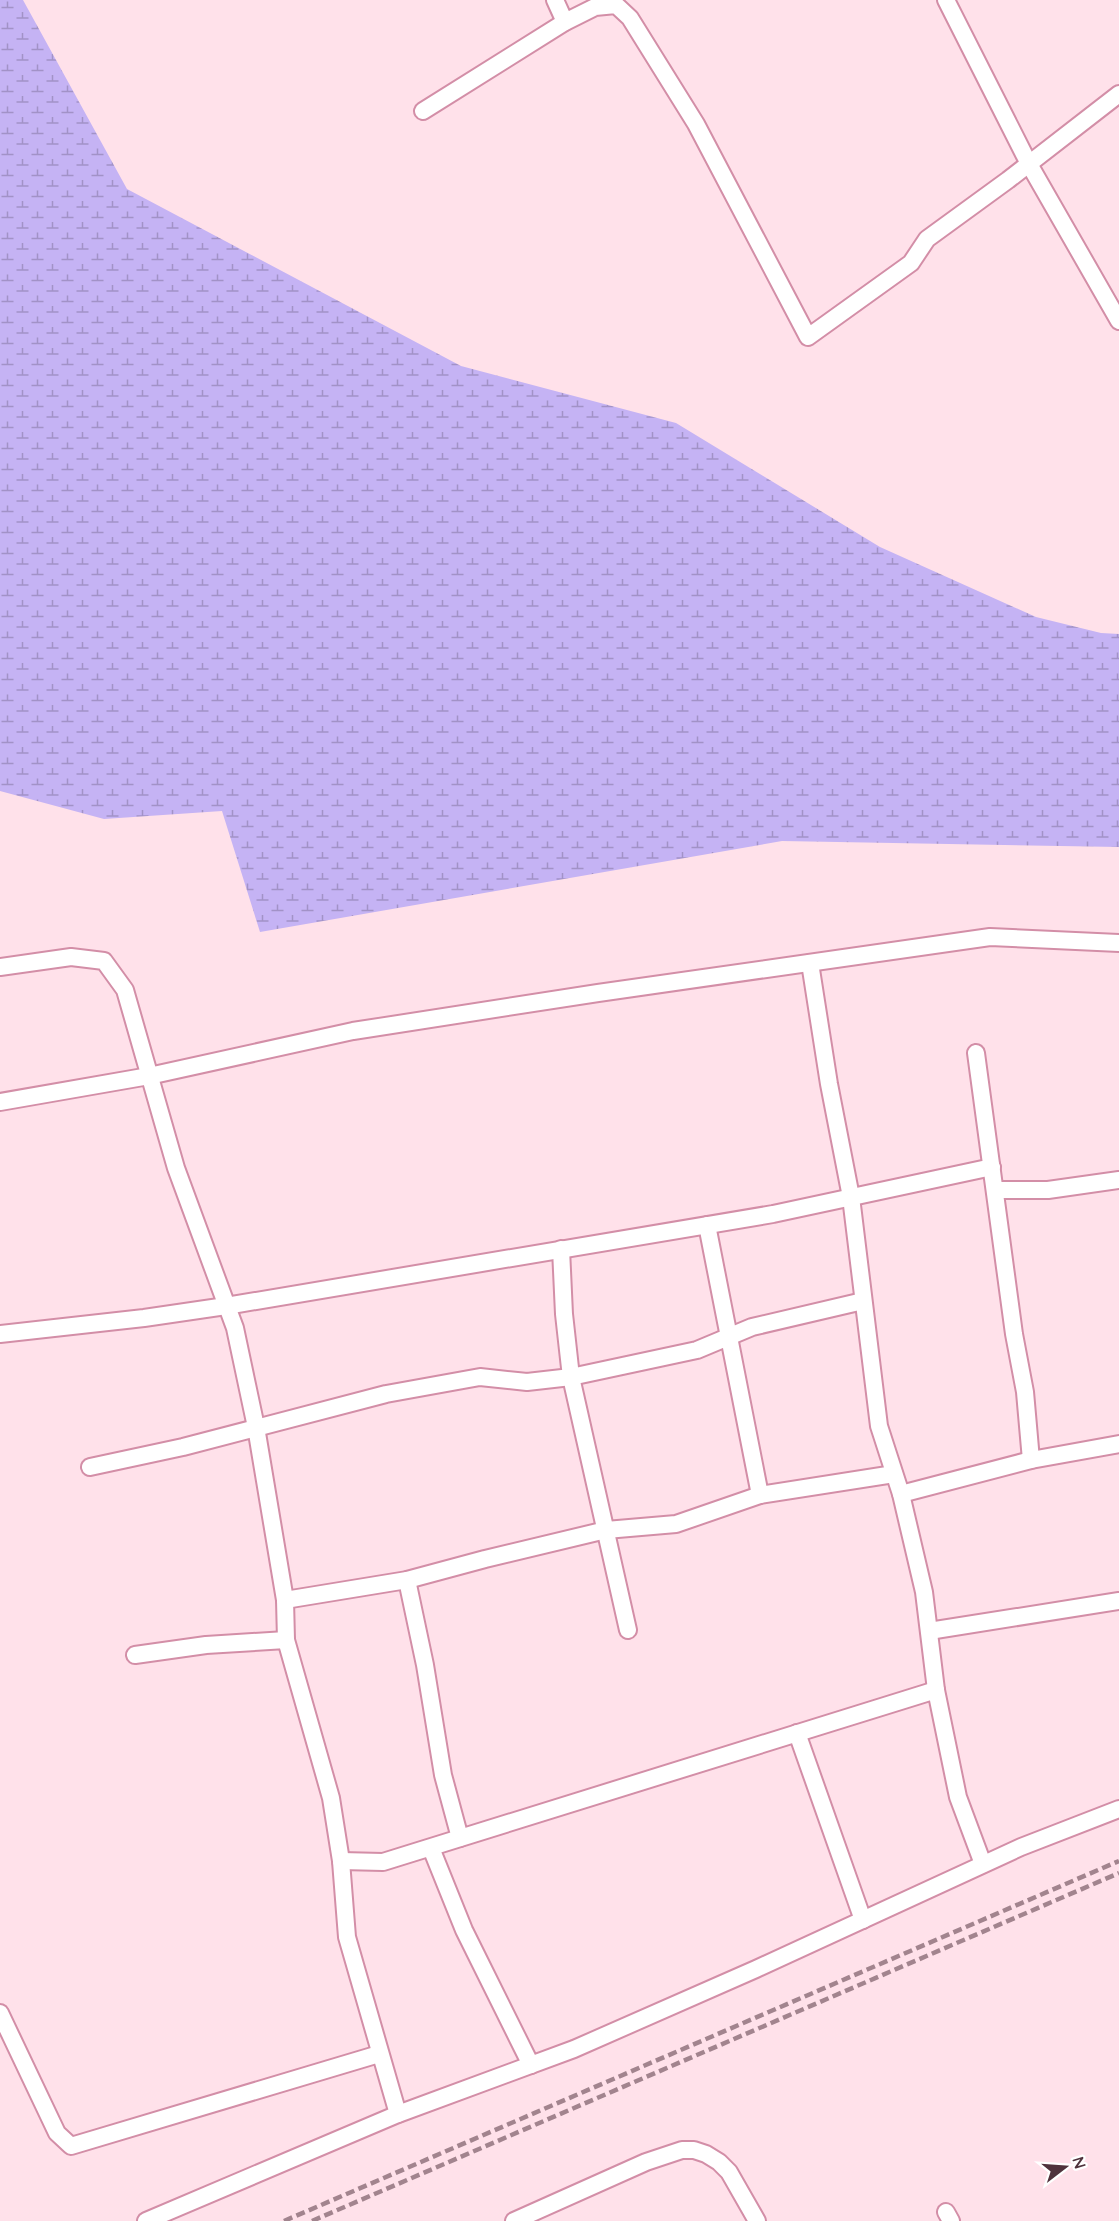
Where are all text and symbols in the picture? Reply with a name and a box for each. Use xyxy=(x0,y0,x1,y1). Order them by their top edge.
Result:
north arrow xyxy=(1035,2137,1095,2197)
text: N xyxy=(1068,2154,1091,2171)

